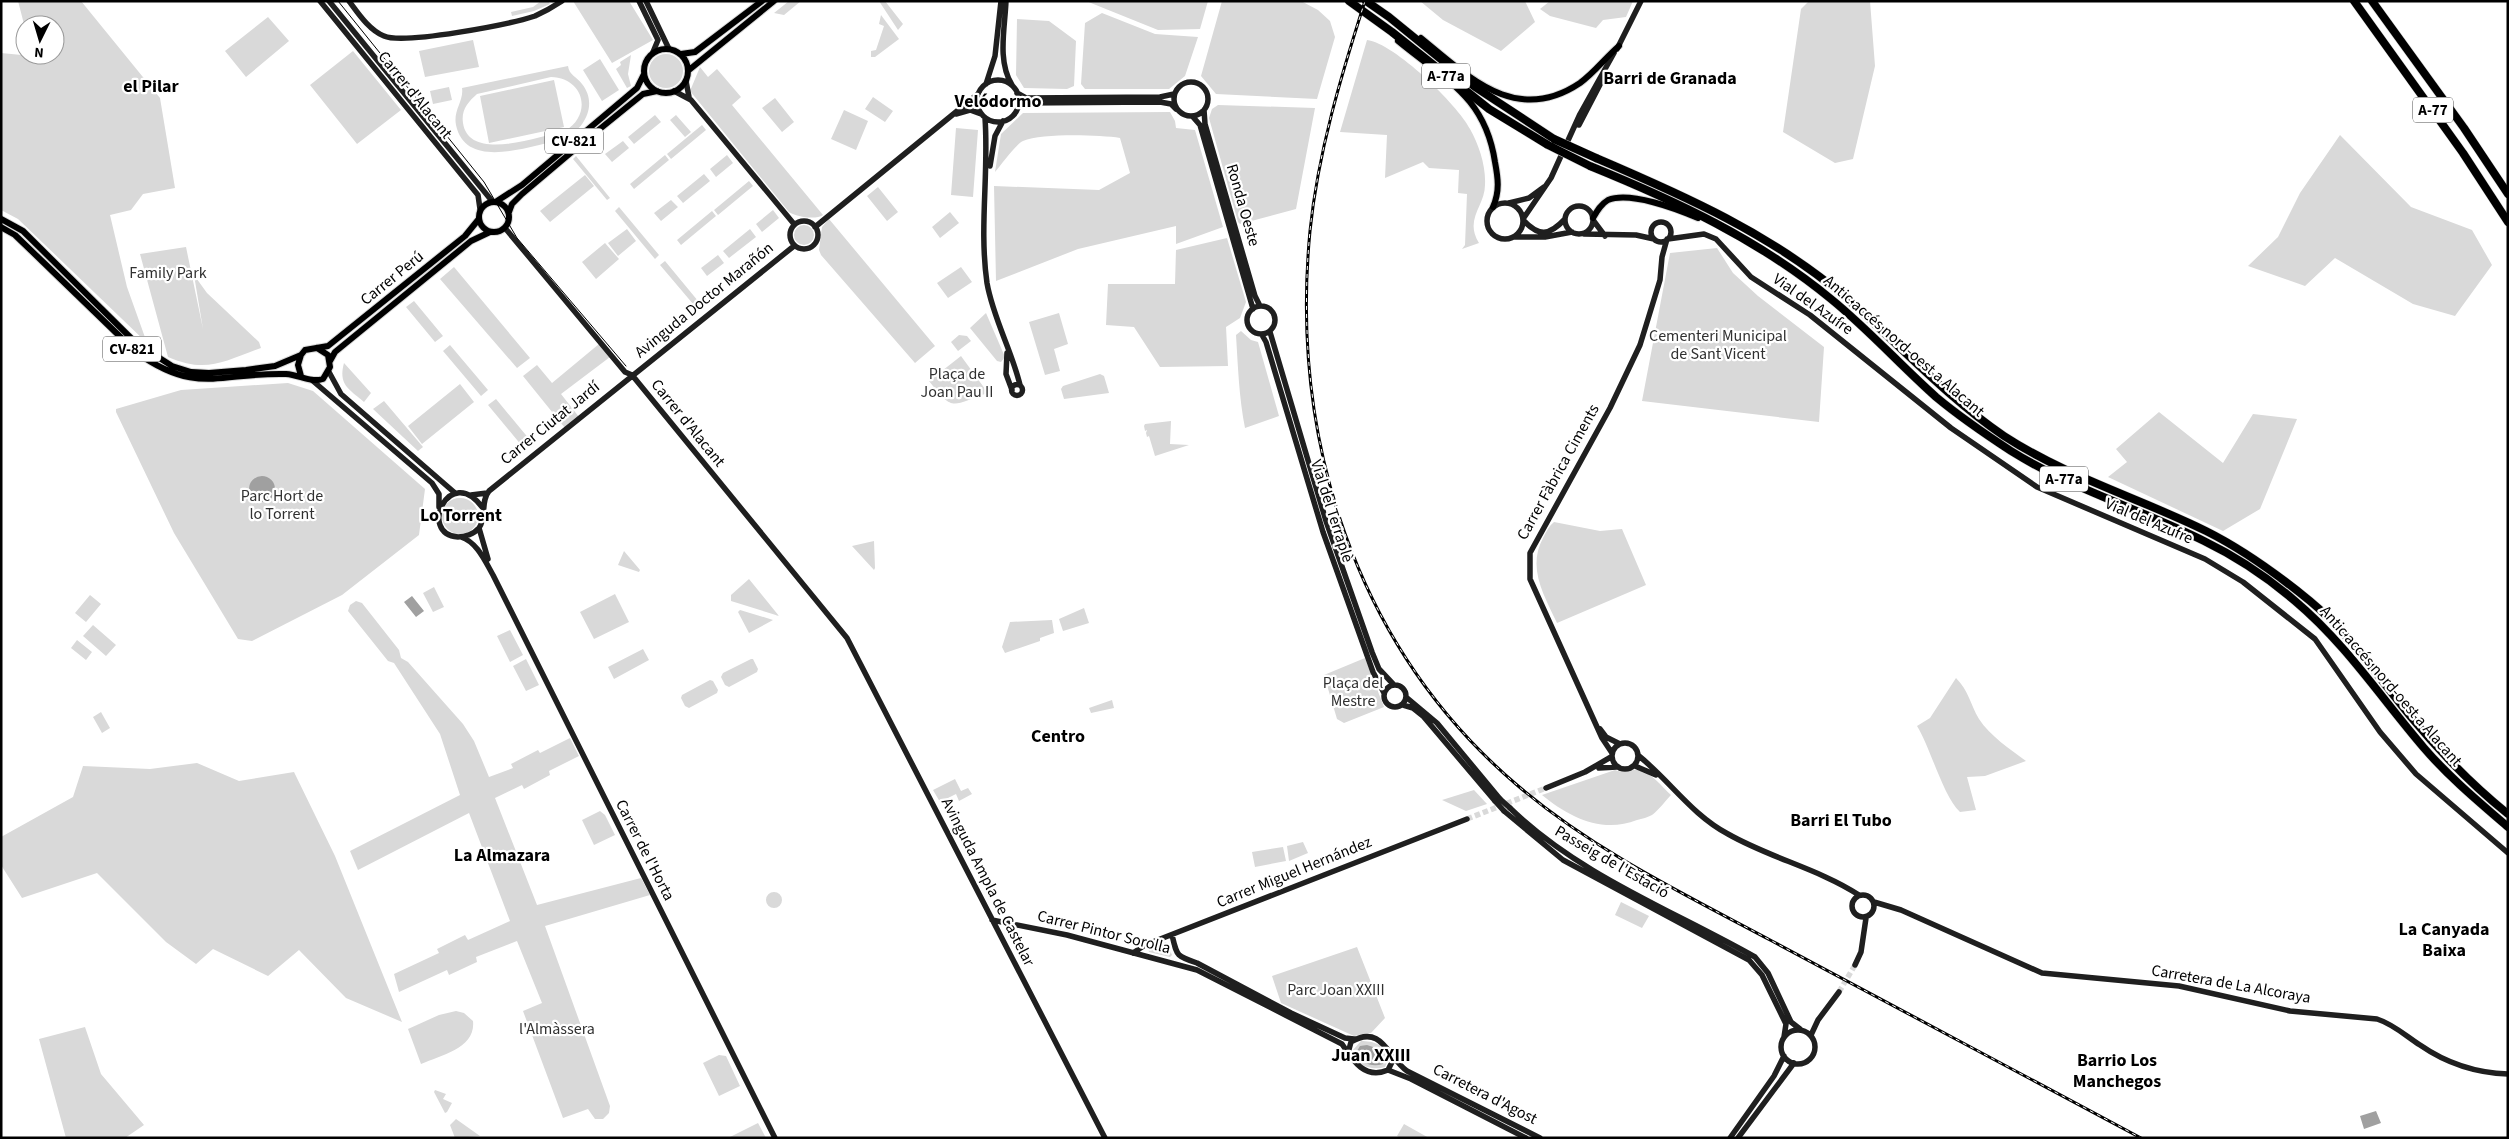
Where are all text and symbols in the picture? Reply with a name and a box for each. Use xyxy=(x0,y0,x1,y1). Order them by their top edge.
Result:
north arrow xyxy=(15,15,65,65)
text: N xyxy=(33,42,44,62)
street label: Carrer d'Alacant xyxy=(373,46,458,144)
road number: A-77a xyxy=(1422,64,1470,88)
district label: Barri de Granada xyxy=(1603,66,1737,91)
district label: el Pilar xyxy=(123,74,180,99)
district label: Velódormo xyxy=(953,89,1042,114)
road number: A-77 xyxy=(2413,98,2453,122)
road number: CV-821 xyxy=(545,128,603,154)
street label: Ronda Oeste xyxy=(1221,161,1265,249)
street label: Avinguda Doctor Marañón xyxy=(630,237,778,363)
street label: Carrer Perú xyxy=(356,246,428,310)
park label: Family Park xyxy=(129,262,207,284)
street label: Vial del Azufre xyxy=(1768,268,1858,340)
street label: Antic accés nord-oest a Alacant xyxy=(1819,270,1990,423)
park label: Cementeri Municipal de Sant Vicent xyxy=(1649,325,1787,365)
road number: CV-821 xyxy=(103,336,161,362)
park label: Plaça de Joan Pau II xyxy=(921,363,993,403)
street label: Carrer d'Alacant xyxy=(646,374,731,472)
street label: Carrer Ciutat Jardí xyxy=(496,375,605,470)
street label: Carrer Fàbrica Ciments xyxy=(1512,400,1605,544)
street label: Vial del Terraplè xyxy=(1305,457,1359,565)
road number: A-77a xyxy=(2040,466,2088,492)
park label: Parc Hort de lo Torrent xyxy=(241,485,323,525)
street label: Vial del Azufre xyxy=(2102,493,2196,549)
district label: Lo Torrent xyxy=(420,503,502,528)
street label: Antic accés nord-oest a Alacant xyxy=(2315,601,2468,772)
park label: Plaça del Mestre xyxy=(1323,672,1383,712)
district label: Centro xyxy=(1031,724,1085,749)
street label: Avinguda Ampla de Castelar xyxy=(936,794,1040,970)
street label: Carrer de l'Horta xyxy=(610,796,680,904)
district label: Barri El Tubo xyxy=(1790,808,1892,833)
street label: Passeig de l'Estació xyxy=(1551,820,1673,904)
street label: Carrer Miguel Hernández xyxy=(1213,831,1375,913)
district label: La Almazara xyxy=(454,843,550,868)
street label: Carrer Pintor Sorolla xyxy=(1035,905,1173,959)
district label: La Canyada Baixa xyxy=(2399,917,2489,963)
street label: Carretera de La Alcoraya xyxy=(2150,959,2312,1009)
park label: Parc Joan XXIII xyxy=(1287,979,1385,1001)
park label: l'Almàssera xyxy=(519,1018,595,1040)
district label: Juan XXIII xyxy=(1331,1043,1411,1068)
district label: Barrio Los Manchegos xyxy=(2073,1048,2161,1094)
street label: Carretera d'Agost xyxy=(1429,1058,1541,1130)

